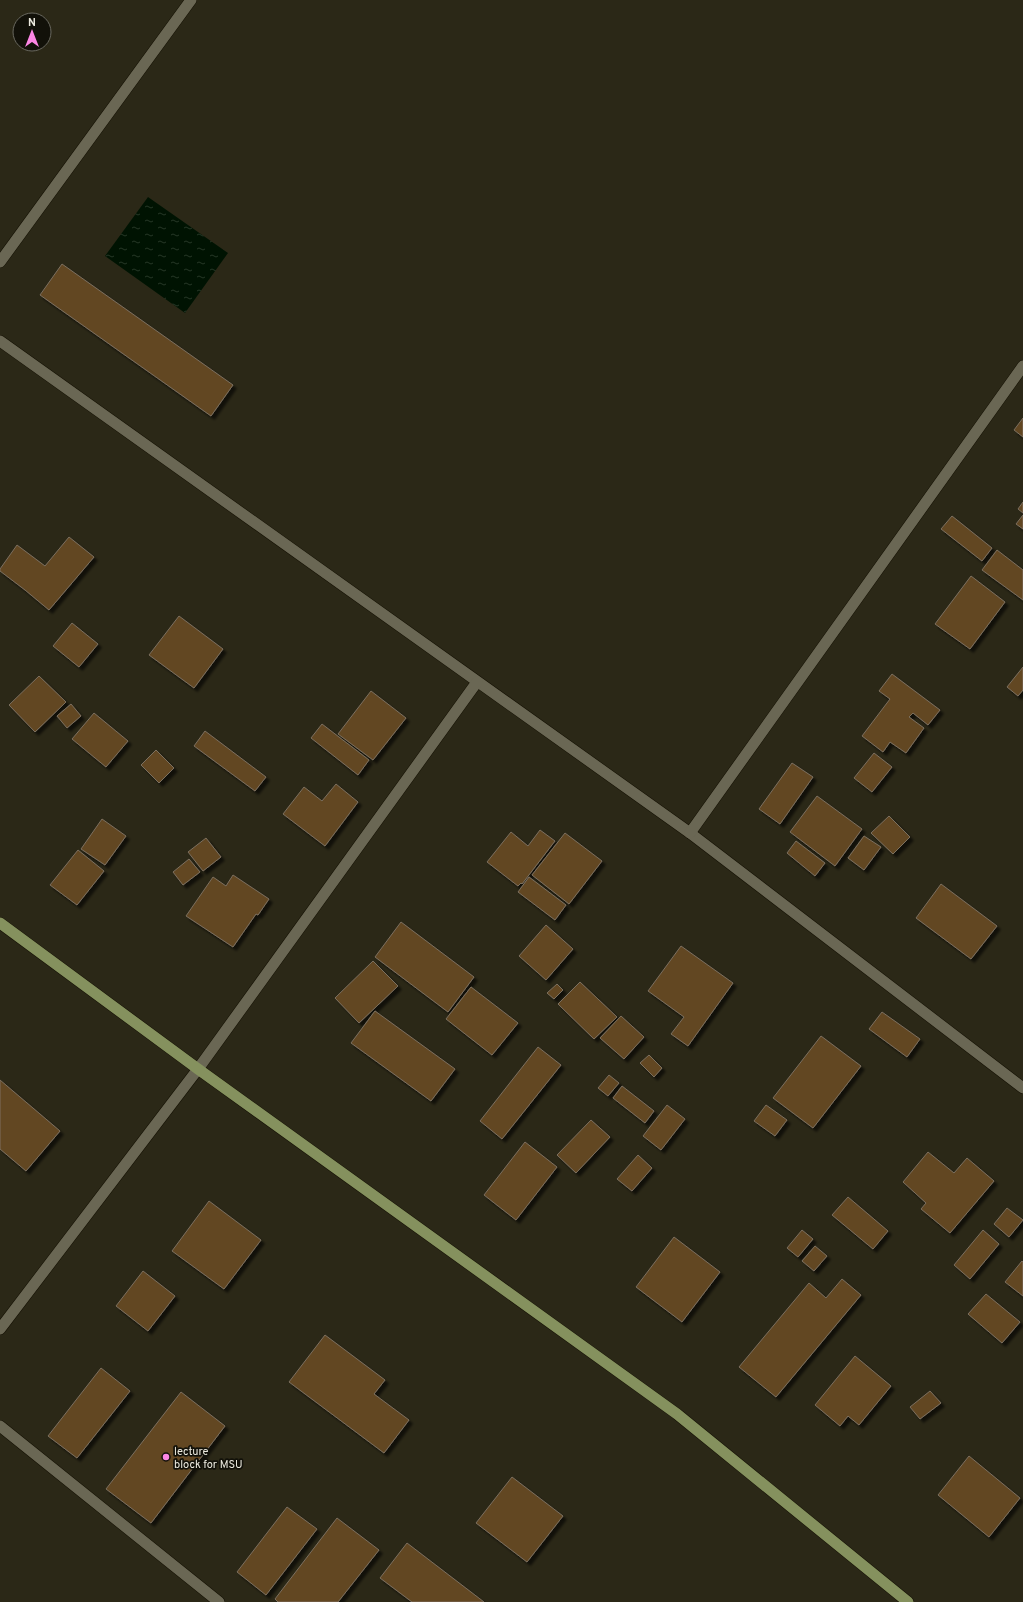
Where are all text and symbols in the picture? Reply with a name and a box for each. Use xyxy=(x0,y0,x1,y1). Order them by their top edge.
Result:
north arrow xyxy=(12,12,52,52)
text: N xyxy=(28,16,36,30)
place label: lecture block for MSU xyxy=(174,1445,243,1472)
marker: lecture block for MSU xyxy=(161,1452,171,1462)

